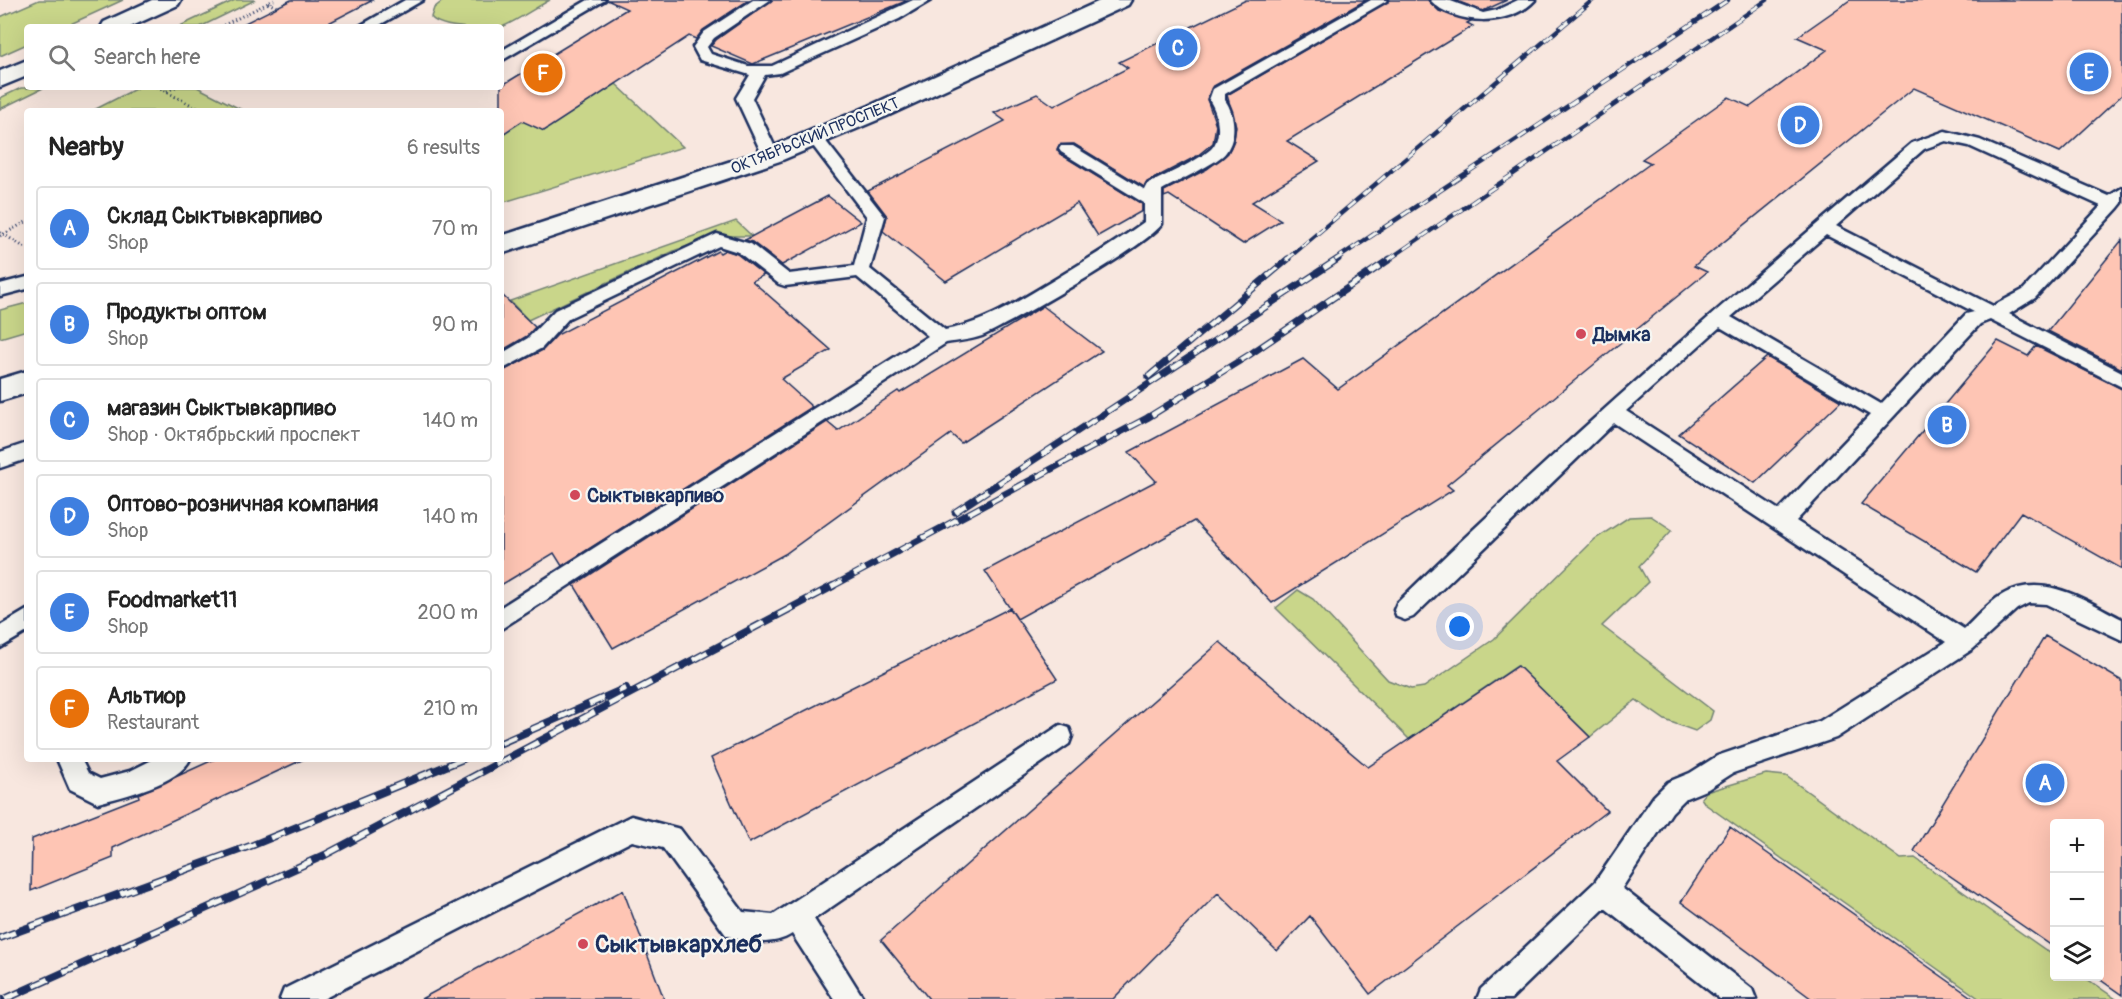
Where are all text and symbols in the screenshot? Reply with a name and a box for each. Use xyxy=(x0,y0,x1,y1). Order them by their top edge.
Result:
search box xyxy=(24,24,504,90)
pin: C xyxy=(1158,26,1198,70)
icon: search xyxy=(45,41,78,74)
text: Search here xyxy=(93,43,200,71)
pin: F xyxy=(524,50,562,96)
pin: E xyxy=(2070,50,2108,94)
street label: ОКТЯБРЬСКИЙ ПРОСПЕКТ xyxy=(728,93,902,179)
pin: D xyxy=(1780,102,1820,148)
text: Nearby xyxy=(48,131,124,163)
text: 6 results xyxy=(407,135,480,160)
text: Склад Сыктывкарпиво xyxy=(107,202,322,230)
text: A xyxy=(63,216,76,241)
text: 70 m xyxy=(432,216,478,241)
text: Shop xyxy=(107,230,148,255)
text: Продукты оптом xyxy=(107,298,267,326)
text: B xyxy=(64,312,75,337)
text: 90 m xyxy=(432,312,478,337)
place label: Дымка xyxy=(1592,322,1651,347)
text: Shop xyxy=(107,326,148,351)
marker: Дымка xyxy=(1574,327,1588,341)
text: магазин Сыктывкарпиво xyxy=(107,394,336,422)
pin: B xyxy=(1928,402,1966,448)
text: C xyxy=(63,408,76,433)
text: 140 m xyxy=(423,408,478,433)
text: Shop · Октябрьский проспект xyxy=(107,422,360,447)
place label: Сыктывкарпиво xyxy=(587,483,724,508)
marker: Сыктывкарпиво xyxy=(568,488,582,502)
text: Оптово-розничная компания xyxy=(107,490,378,518)
text: D xyxy=(63,504,76,529)
text: 140 m xyxy=(423,504,478,529)
text: Shop xyxy=(107,518,148,543)
text: Foodmarket11 xyxy=(107,586,237,614)
text: E xyxy=(64,600,75,625)
text: 200 m xyxy=(417,600,478,625)
your location xyxy=(1445,612,1474,641)
text: Shop xyxy=(107,614,148,639)
text: Альтиор xyxy=(107,682,186,710)
text: F xyxy=(63,696,76,721)
text: 210 m xyxy=(423,696,478,721)
text: Restaurant xyxy=(107,710,199,735)
pin: A xyxy=(2026,760,2064,806)
map controls xyxy=(2050,819,2104,981)
button: + xyxy=(2050,819,2104,873)
button: − xyxy=(2050,873,2104,927)
button: layers xyxy=(2050,927,2104,981)
place label: Сыктывкархлеб xyxy=(595,930,762,959)
marker: Сыктывкархлеб xyxy=(576,937,590,951)

